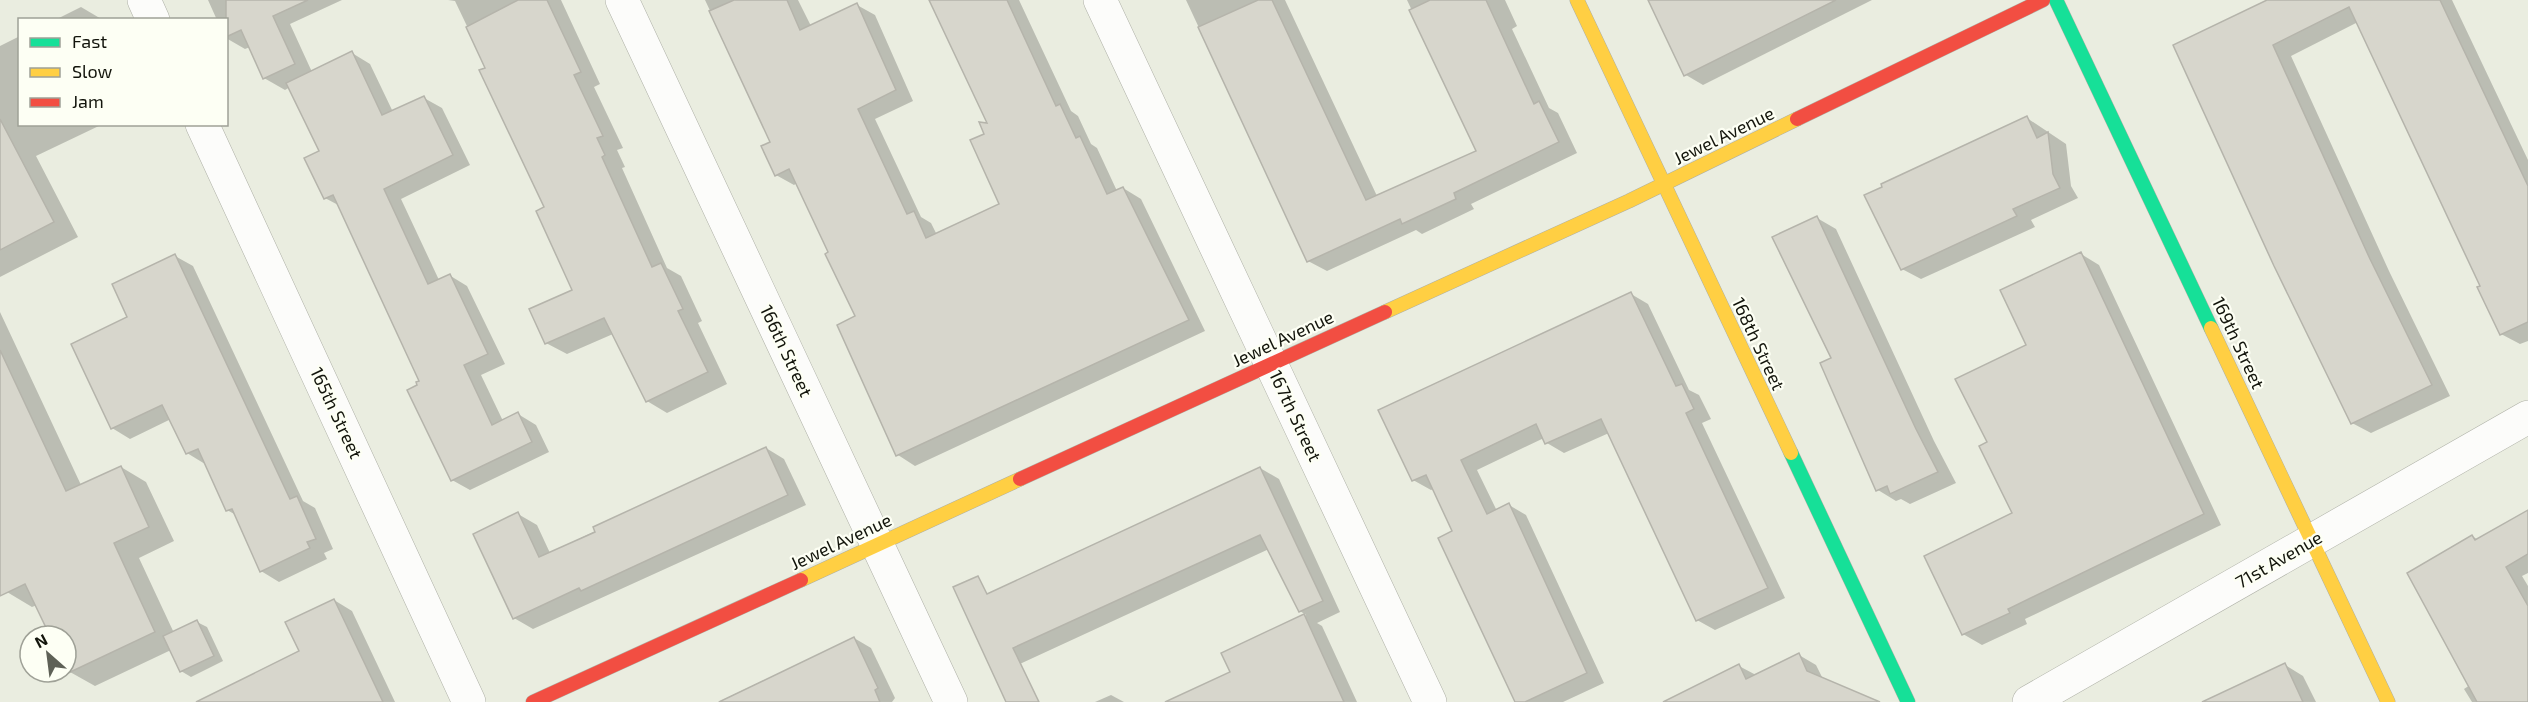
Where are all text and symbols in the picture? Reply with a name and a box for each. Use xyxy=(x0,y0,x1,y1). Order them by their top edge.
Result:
legend xyxy=(18,18,228,126)
text: Fast xyxy=(72,30,107,52)
text: Slow xyxy=(72,60,113,82)
text: Jam xyxy=(72,90,104,112)
street label: Jewel Avenue xyxy=(1670,101,1777,169)
street label: 169th Street xyxy=(2208,293,2270,392)
street label: 168th Street xyxy=(1728,294,1790,394)
street label: 166th Street xyxy=(756,301,818,400)
street label: Jewel Avenue xyxy=(1229,305,1337,371)
street label: 165th Street xyxy=(306,363,368,462)
street label: 167th Street xyxy=(1265,367,1327,465)
street label: Jewel Avenue xyxy=(787,508,895,574)
street label: 71st Avenue xyxy=(2231,526,2326,593)
north arrow xyxy=(18,624,78,684)
text: N xyxy=(31,629,50,651)

